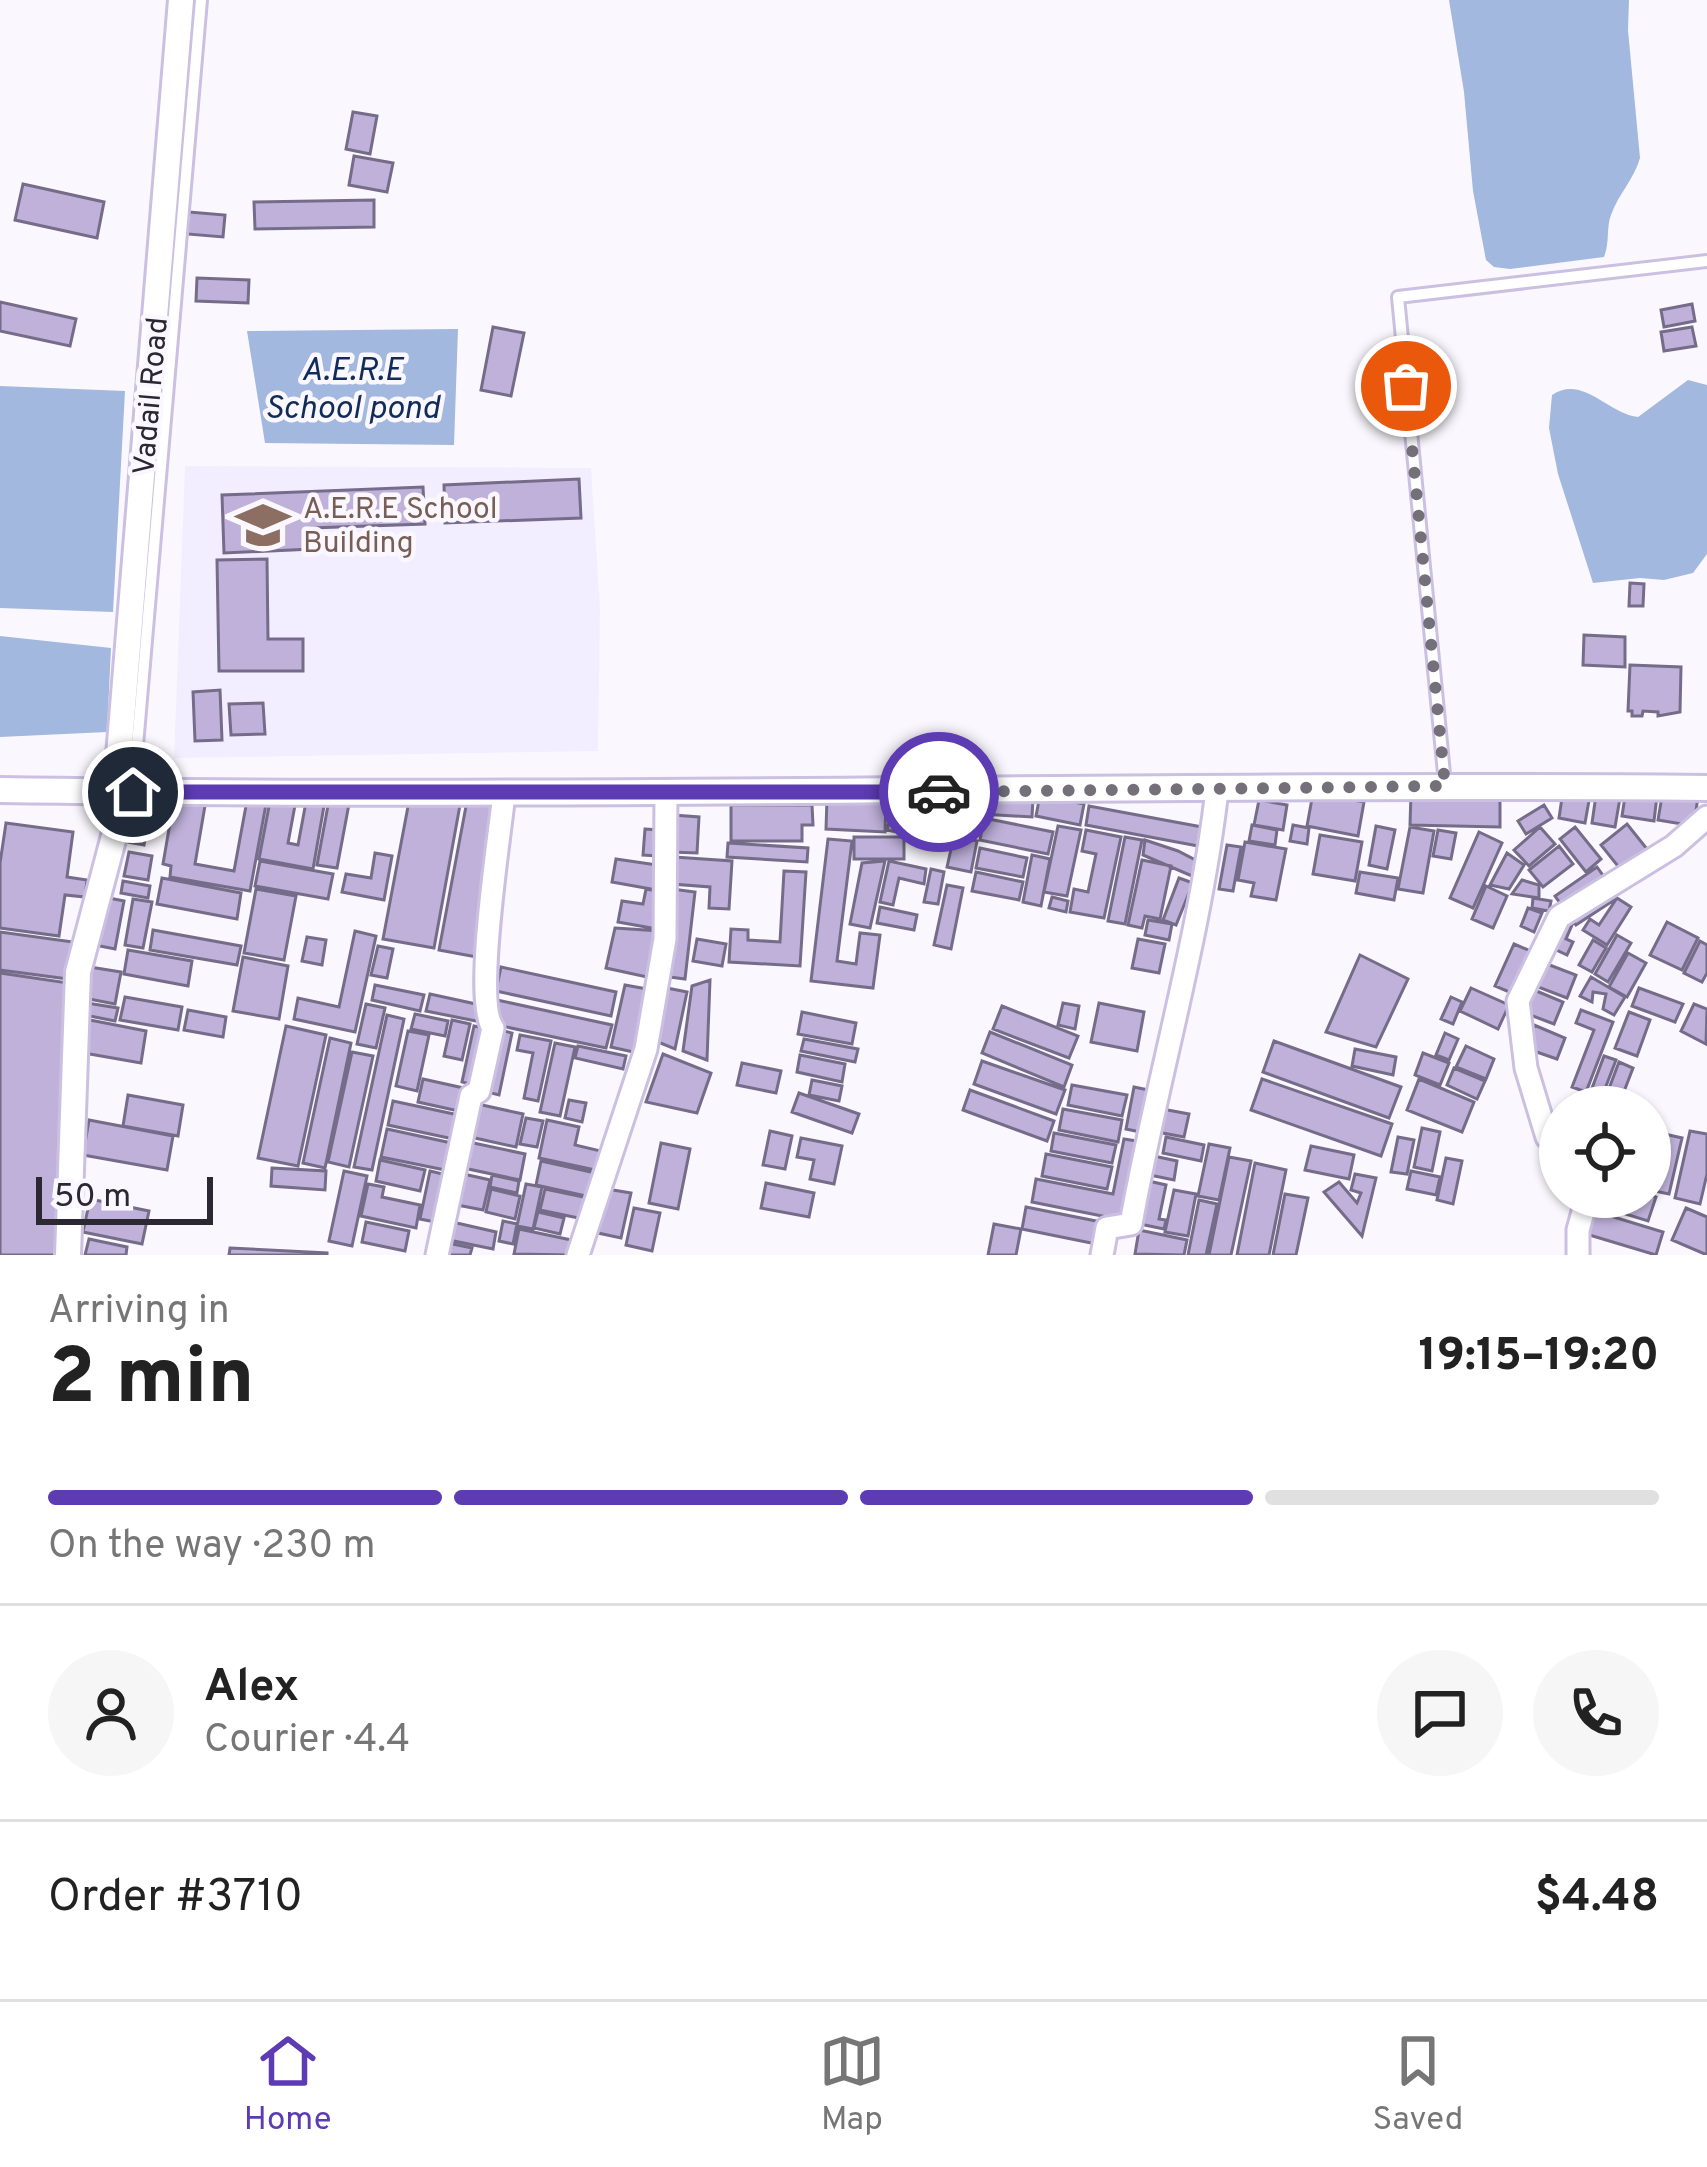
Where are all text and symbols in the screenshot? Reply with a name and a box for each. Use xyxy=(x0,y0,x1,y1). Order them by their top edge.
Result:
street label: Vadail Road xyxy=(127,316,178,477)
pin xyxy=(1355,335,1457,437)
water label: A.E.R.E School pond xyxy=(265,351,442,431)
icon: bag xyxy=(1373,353,1439,419)
place label: A.E.R.E School Building xyxy=(303,492,498,563)
school or university icon: A.E.R.E School Building xyxy=(234,496,292,554)
courier xyxy=(879,732,999,852)
pin xyxy=(82,741,184,843)
icon: home xyxy=(100,759,166,825)
icon: car xyxy=(906,759,972,825)
map controls xyxy=(1539,1086,1671,1218)
button: locate xyxy=(1539,1086,1671,1218)
scale bar xyxy=(36,1171,213,1224)
text: 50 m xyxy=(54,1177,131,1219)
text: Arriving in xyxy=(48,1288,230,1337)
text: 19:15–19:20 xyxy=(1418,1329,1659,1386)
text: 2 min xyxy=(48,1332,254,1431)
text: On the way · 230 m xyxy=(48,1523,375,1572)
button: person xyxy=(48,1650,174,1776)
button: chat xyxy=(1377,1650,1503,1776)
button: phone xyxy=(1533,1650,1659,1776)
text: Alex xyxy=(204,1660,299,1717)
text: Courier · 4.4 xyxy=(204,1717,410,1766)
text: Order #3710 xyxy=(48,1870,303,1927)
text: $4.48 xyxy=(1535,1870,1659,1927)
tab: Home xyxy=(244,2028,331,2142)
tab: Map xyxy=(819,2028,885,2142)
tab: Saved xyxy=(1373,2028,1463,2142)

